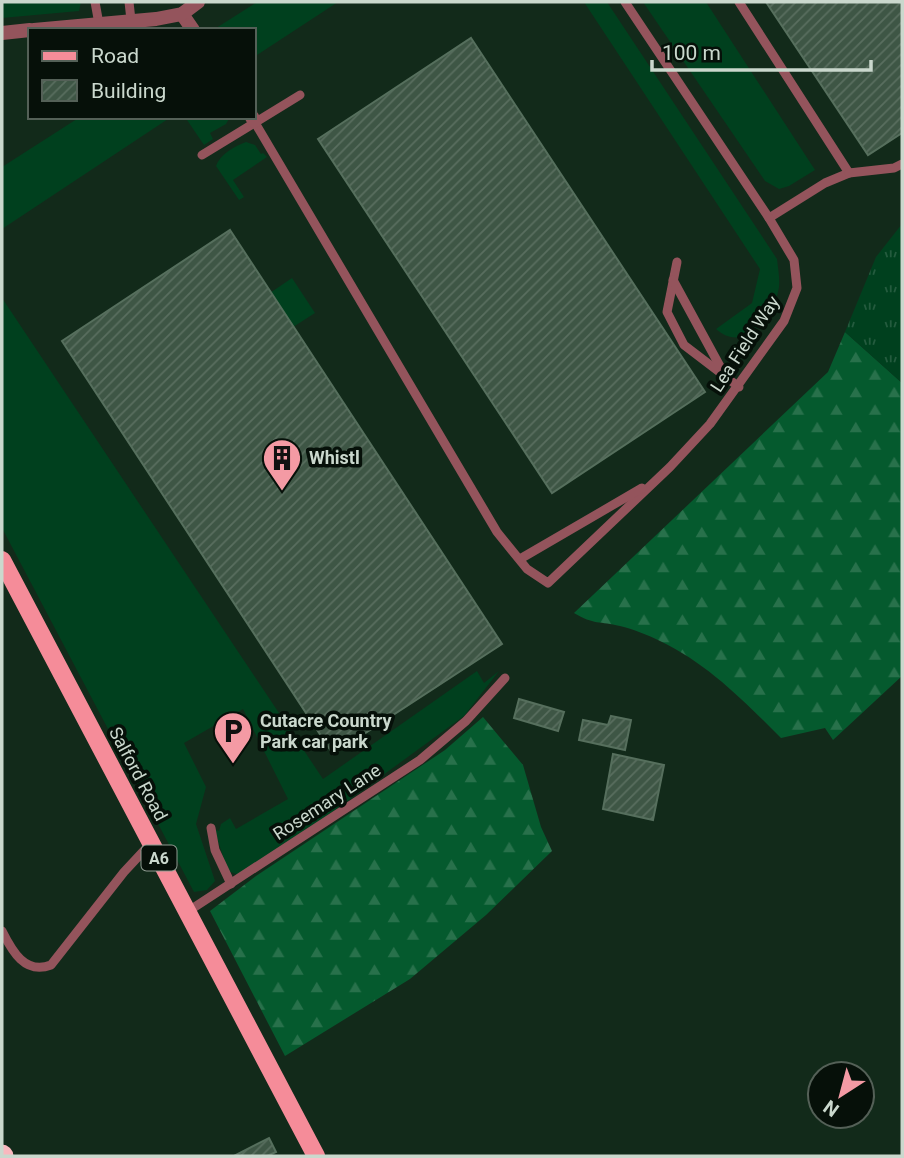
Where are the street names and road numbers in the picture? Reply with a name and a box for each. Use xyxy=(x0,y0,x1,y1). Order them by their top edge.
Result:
street label: Lea Field Way xyxy=(706,291,784,396)
street label: Salford Road xyxy=(105,723,172,824)
street label: Rosemary Lane xyxy=(269,759,384,844)
road number: A6 xyxy=(142,846,176,870)

